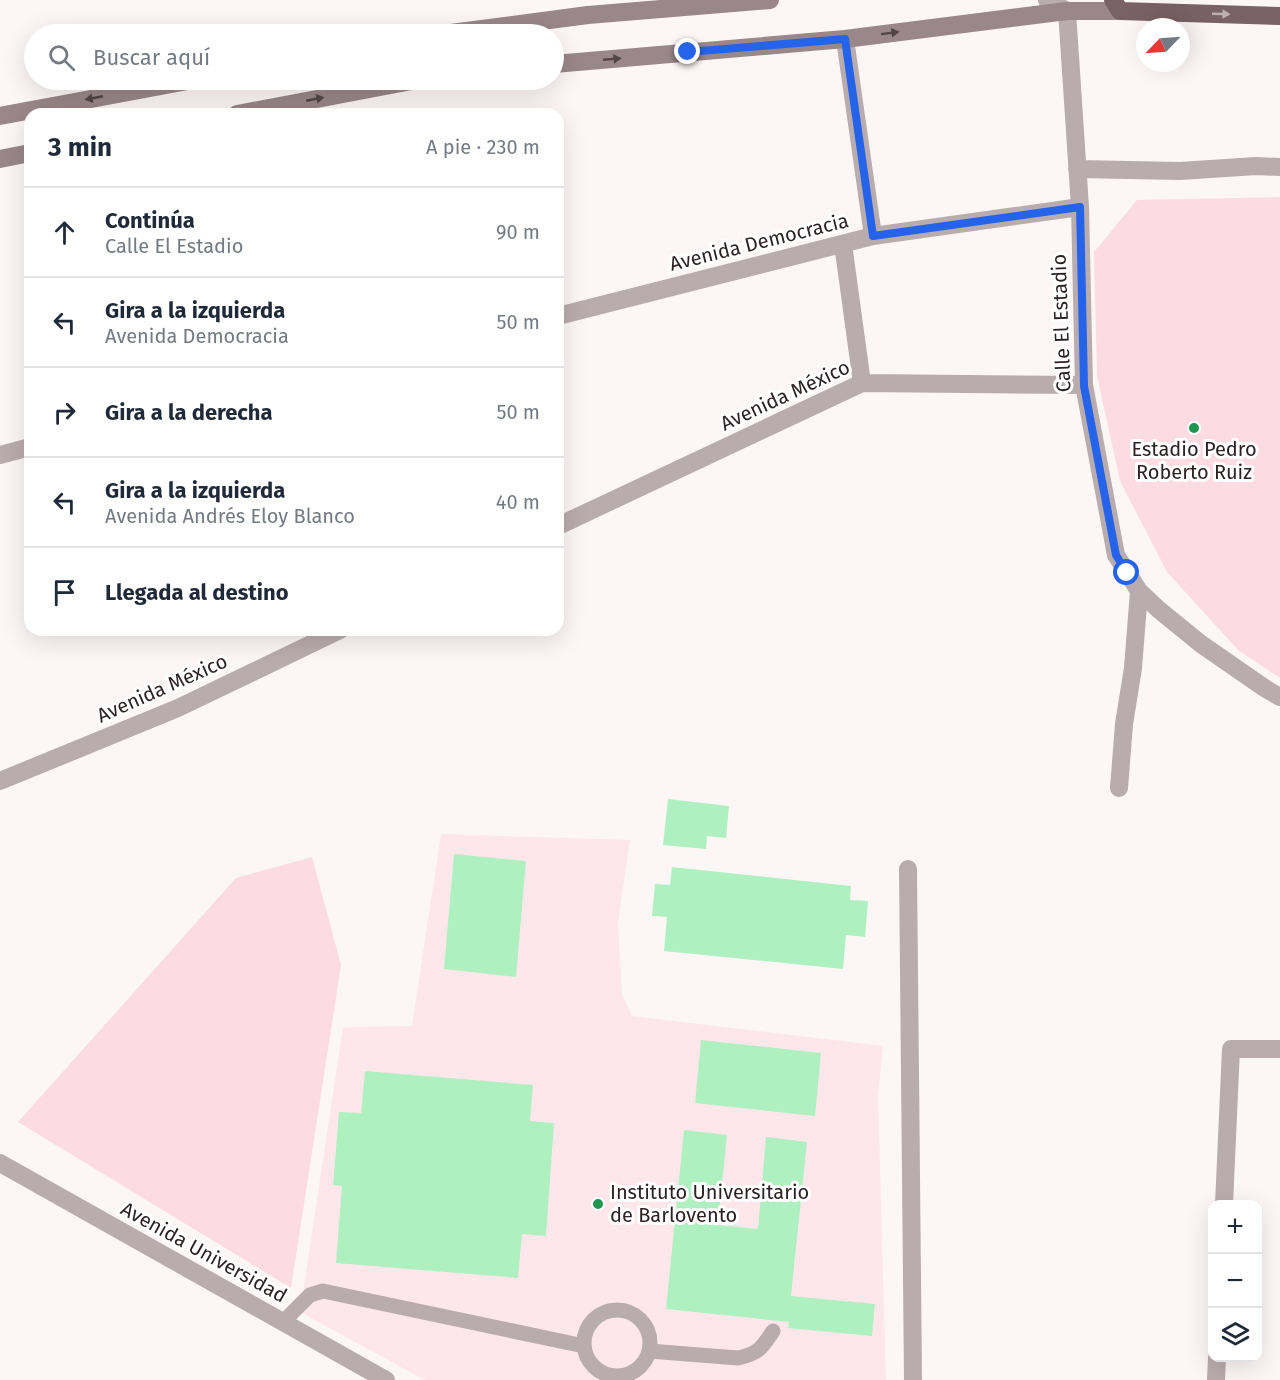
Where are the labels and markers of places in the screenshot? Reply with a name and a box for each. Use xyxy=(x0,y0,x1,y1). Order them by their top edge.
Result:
marker: Estadio Pedro Roberto Ruiz xyxy=(1187,421,1201,435)
place label: Estadio Pedro Roberto Ruiz xyxy=(1131,437,1257,484)
place label: Instituto Universitario de Barlovento xyxy=(610,1180,809,1227)
marker: Instituto Universitario de Barlovento xyxy=(591,1197,605,1211)

